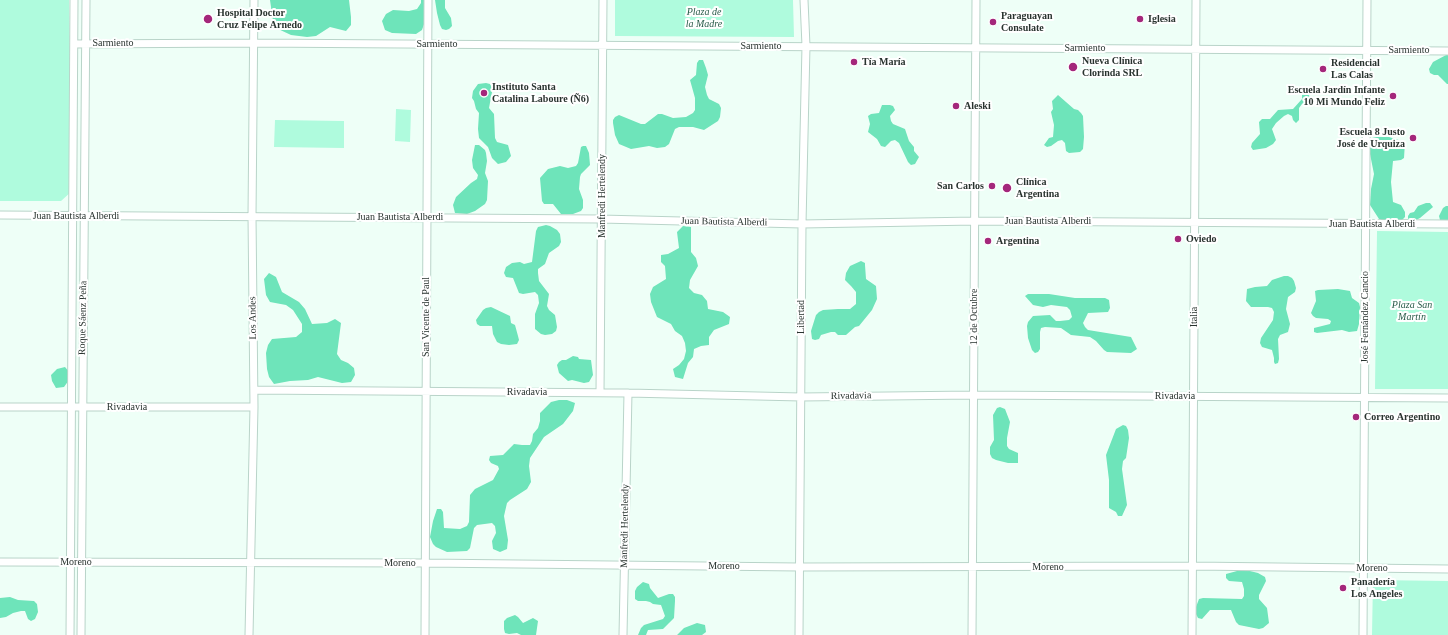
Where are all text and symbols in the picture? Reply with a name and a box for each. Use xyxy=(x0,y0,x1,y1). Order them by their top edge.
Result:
park label: Plaza de la Madre xyxy=(686,6,722,30)
place label: Hospital Doctor Cruz Felipe Arnedo xyxy=(217,7,302,30)
place label: Paraguayan Consulate xyxy=(1001,10,1053,34)
marker: Hospital Doctor Cruz Felipe Arnedo xyxy=(202,13,214,25)
place label: Iglesia xyxy=(1148,13,1176,25)
marker: Iglesia xyxy=(1135,14,1145,24)
marker: Paraguayan Consulate xyxy=(988,17,998,27)
street label: Sarmiento xyxy=(92,37,134,49)
street label: Sarmiento xyxy=(416,38,458,50)
street label: Sarmiento xyxy=(740,40,782,52)
street label: Sarmiento xyxy=(1064,42,1106,54)
street label: Sarmiento xyxy=(1388,44,1430,56)
place label: Nueva Clínica Clorinda SRL xyxy=(1082,55,1142,78)
place label: Tía María xyxy=(862,56,906,68)
marker: Tía María xyxy=(849,57,859,67)
place label: Residencial Las Calas xyxy=(1331,57,1380,80)
marker: Nueva Clínica Clorinda SRL xyxy=(1067,61,1079,73)
marker: Residencial Las Calas xyxy=(1318,64,1328,74)
place label: Instituto Santa Catalina Laboure (Ñ6) xyxy=(492,81,589,104)
place label: Escuela Jardín Infante 10 Mi Mundo Feliz xyxy=(1288,84,1385,108)
marker: Instituto Santa Catalina Laboure (Ñ6) xyxy=(479,88,489,98)
marker: Escuela Jardín Infante 10 Mi Mundo Feliz xyxy=(1388,91,1398,101)
place label: Aleski xyxy=(964,100,991,112)
marker: Aleski xyxy=(951,101,961,111)
place label: Escuela 8 Justo José de Urquiza xyxy=(1337,126,1405,150)
marker: Escuela 8 Justo José de Urquiza xyxy=(1408,133,1418,143)
street label: Manfredi Hertelendy xyxy=(596,154,608,238)
place label: Clínica Argentina xyxy=(1016,176,1059,200)
place label: San Carlos xyxy=(937,180,984,192)
marker: San Carlos xyxy=(987,181,997,191)
marker: Clínica Argentina xyxy=(1001,182,1013,194)
street label: Juan Bautista Alberdi xyxy=(33,210,119,222)
street label: Juan Bautista Alberdi xyxy=(357,211,443,223)
street label: Juan Bautista Alberdi xyxy=(681,215,767,229)
street label: Juan Bautista Alberdi xyxy=(1005,215,1091,227)
street label: Juan Bautista Alberdi xyxy=(1329,218,1415,230)
place label: Oviedo xyxy=(1186,233,1217,245)
marker: Oviedo xyxy=(1173,234,1183,244)
place label: Argentina xyxy=(996,235,1039,247)
marker: Argentina xyxy=(983,236,993,246)
street label: José Fernández Cancio xyxy=(1359,271,1371,363)
street label: San Vicente de Paul xyxy=(420,277,432,357)
street label: Roque Sáenz Peña xyxy=(76,281,90,355)
street label: 12 de Octubre xyxy=(968,289,980,345)
street label: Los Andes xyxy=(247,296,259,340)
park label: Plaza San Martín xyxy=(1392,299,1432,322)
street label: Libertad xyxy=(795,300,807,334)
street label: Italia xyxy=(1188,307,1200,327)
street label: Rivadavia xyxy=(507,386,547,398)
street label: Rivadavia xyxy=(831,390,871,402)
street label: Rivadavia xyxy=(1155,390,1195,402)
street label: Rivadavia xyxy=(107,401,147,413)
place label: Correo Argentino xyxy=(1364,411,1440,423)
marker: Correo Argentino xyxy=(1351,412,1361,422)
street label: Manfredi Hertelendy xyxy=(618,484,632,568)
street label: Moreno xyxy=(60,556,92,568)
street label: Moreno xyxy=(384,557,416,569)
street label: Moreno xyxy=(708,560,740,572)
street label: Moreno xyxy=(1032,561,1064,573)
street label: Moreno xyxy=(1356,562,1388,574)
place label: Panadería Los Angeles xyxy=(1351,576,1402,600)
marker: Panadería Los Angeles xyxy=(1338,583,1348,593)

